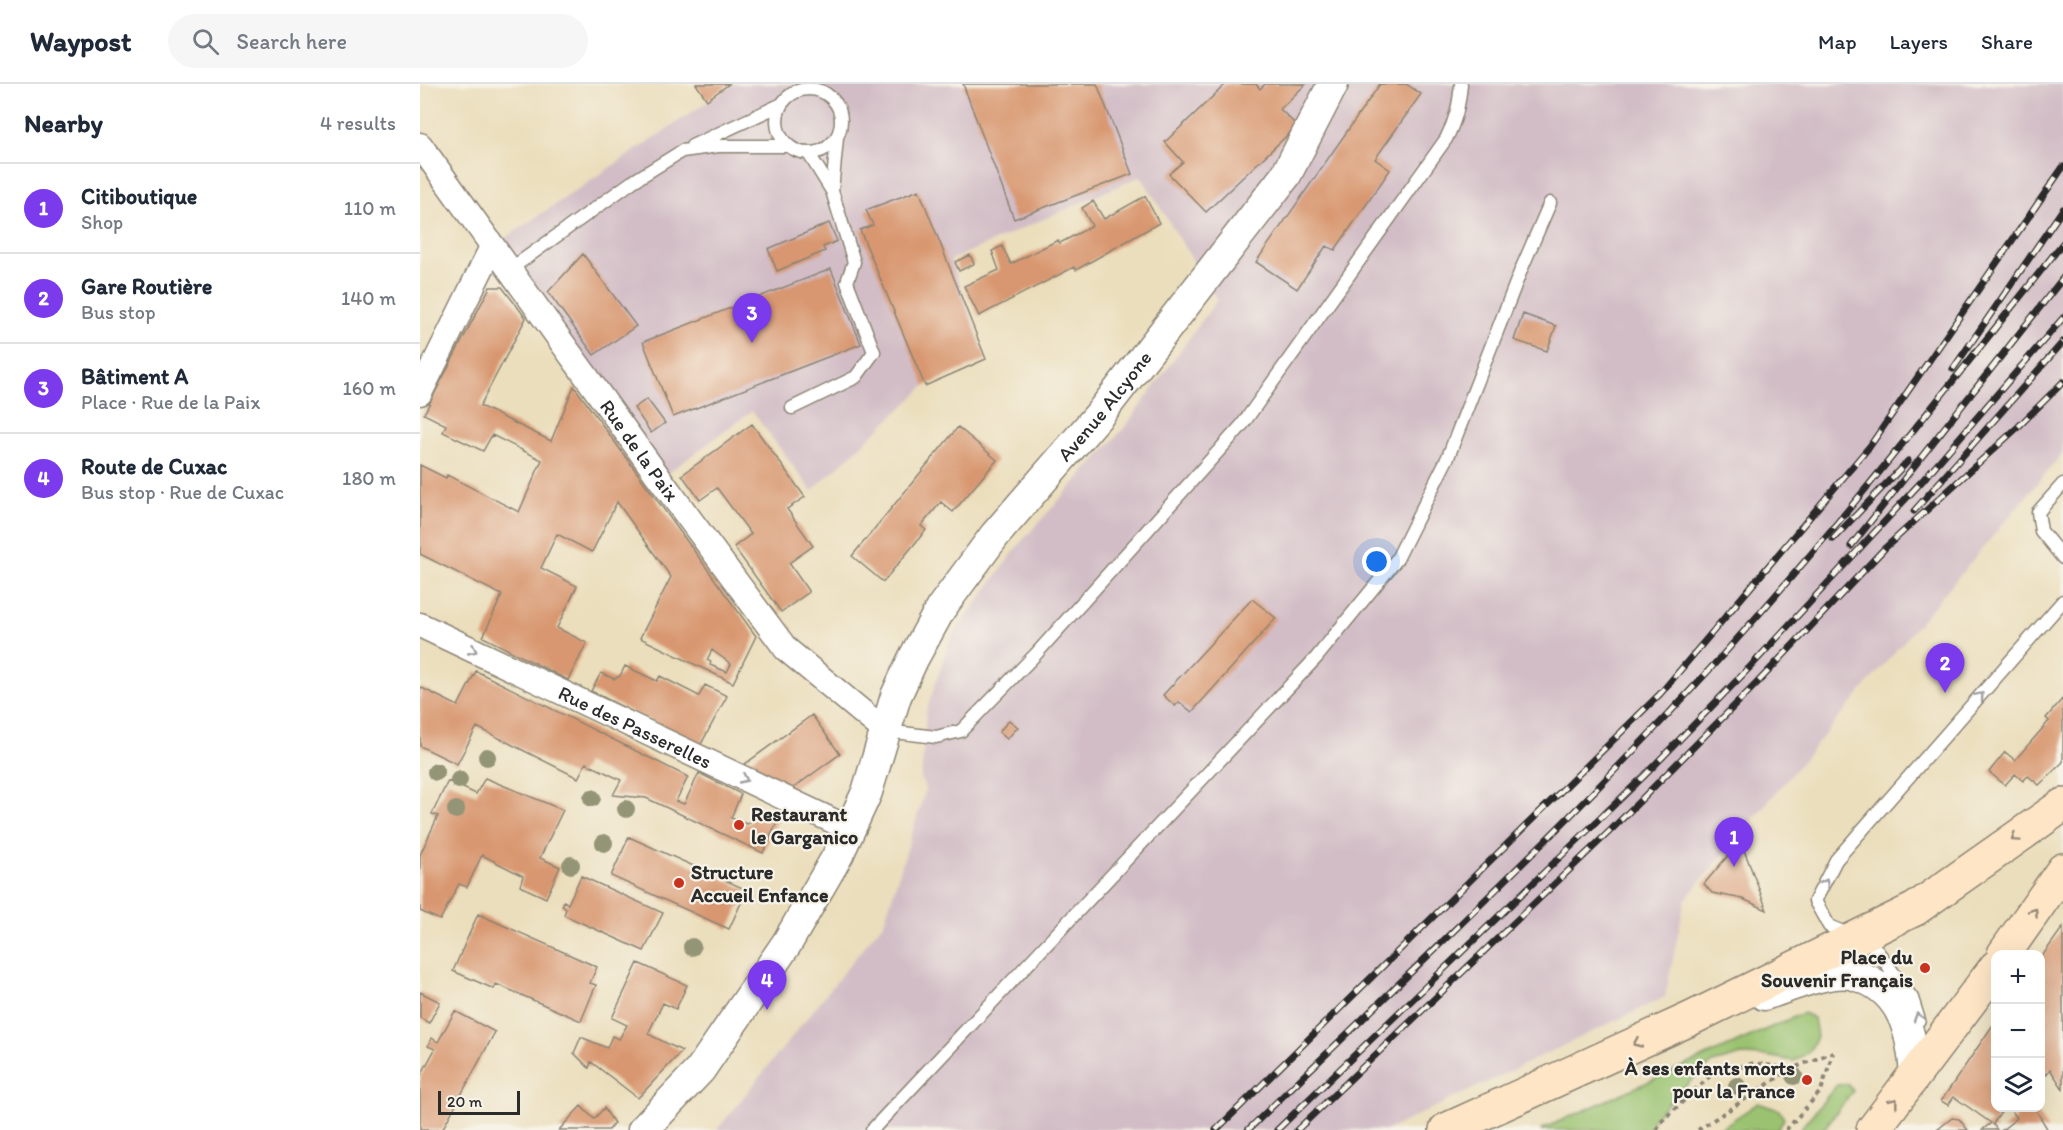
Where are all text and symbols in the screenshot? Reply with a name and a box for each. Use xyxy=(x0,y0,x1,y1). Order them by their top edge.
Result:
search box xyxy=(168,14,588,68)
text: Waypost xyxy=(30,24,132,58)
icon: search xyxy=(189,25,222,58)
text: Search here xyxy=(237,28,347,55)
text: Map xyxy=(1818,29,1857,54)
text: Layers xyxy=(1890,29,1948,54)
text: Share xyxy=(1981,29,2033,54)
text: Nearby xyxy=(24,107,103,139)
text: 4 results xyxy=(320,111,396,135)
text: Citiboutique xyxy=(81,183,197,210)
text: 1 xyxy=(39,196,48,220)
text: 110 m xyxy=(344,196,396,220)
text: Shop xyxy=(81,210,123,234)
text: Gare Routière xyxy=(81,273,212,300)
text: 2 xyxy=(38,286,49,310)
text: 140 m xyxy=(341,286,396,310)
pin: 3 xyxy=(732,294,772,343)
text: Bus stop xyxy=(81,300,156,324)
street label: Avenue Alcyone xyxy=(1052,346,1157,466)
text: Bâtiment A xyxy=(81,363,188,390)
text: 3 xyxy=(38,376,49,400)
text: 160 m xyxy=(343,376,396,400)
text: Place · Rue de la Paix xyxy=(81,390,260,414)
street label: Rue de la Paix xyxy=(595,395,684,506)
text: Route de Cuxac xyxy=(81,453,227,480)
text: 4 xyxy=(37,466,50,490)
text: 180 m xyxy=(342,466,396,490)
text: Bus stop · Rue de Cuxac xyxy=(81,480,284,504)
your location xyxy=(1362,547,1391,576)
one-way arrow xyxy=(466,642,477,654)
pin: 2 xyxy=(1926,644,1964,693)
street label: Rue des Passerelles xyxy=(555,680,716,774)
one-way arrow xyxy=(1973,692,1984,703)
one-way arrow xyxy=(737,771,748,783)
place label: Restaurant le Garganico xyxy=(751,802,858,850)
marker: Restaurant le Garganico xyxy=(732,818,746,832)
pin: 1 xyxy=(1714,818,1754,867)
one-way arrow xyxy=(2011,831,2022,842)
place label: Structure Accueil Enfance xyxy=(690,860,829,907)
marker: Structure Accueil Enfance xyxy=(672,876,686,890)
one-way arrow xyxy=(1817,878,1829,889)
one-way arrow xyxy=(2027,908,2038,919)
place label: Place du Souvenir Français xyxy=(1761,945,1914,993)
map controls xyxy=(1991,950,2045,1112)
button: + xyxy=(1991,950,2045,1004)
pin: 4 xyxy=(748,960,786,1010)
marker: Place du Souvenir Français xyxy=(1918,961,1932,975)
button: − xyxy=(1991,1004,2045,1058)
one-way arrow xyxy=(1913,1012,1925,1023)
one-way arrow xyxy=(1632,1036,1643,1048)
place label: À ses enfants morts pour la France xyxy=(1624,1056,1795,1104)
button: layers xyxy=(1991,1058,2045,1112)
marker: À ses enfants morts pour la France xyxy=(1800,1073,1814,1087)
scale bar xyxy=(438,1088,520,1116)
text: 20 m xyxy=(447,1092,482,1111)
one-way arrow xyxy=(1887,1097,1898,1108)

